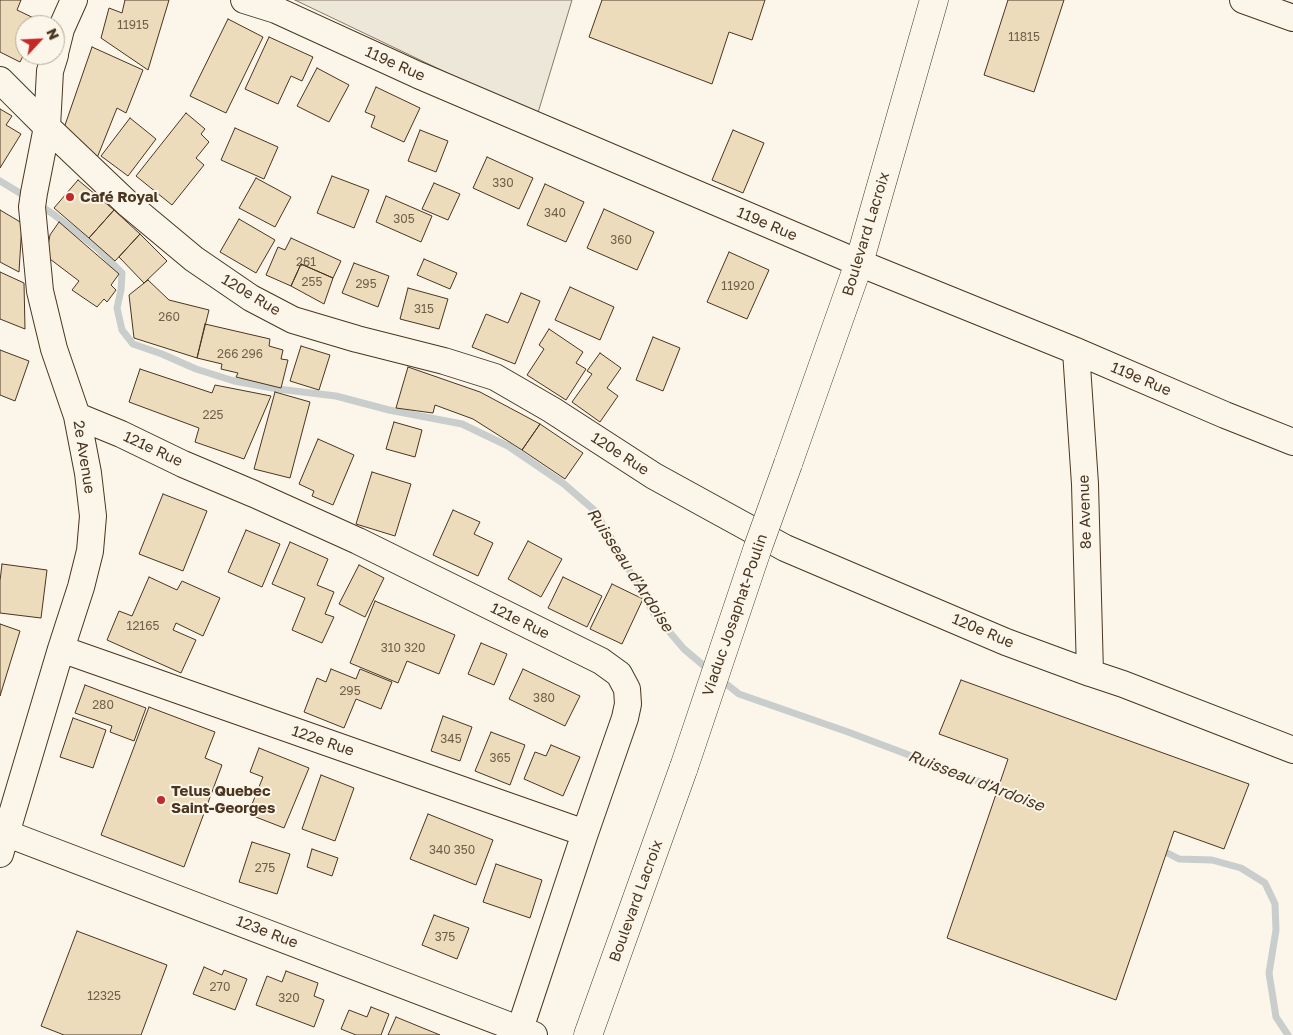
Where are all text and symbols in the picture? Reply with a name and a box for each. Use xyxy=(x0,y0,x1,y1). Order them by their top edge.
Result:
north arrow xyxy=(15,15,65,65)
house number: 11915 xyxy=(117,18,149,32)
text: N xyxy=(43,25,63,42)
house number: 11815 xyxy=(1008,30,1040,44)
street label: 119e Rue xyxy=(362,43,428,85)
street label: Boulevard Lacroix xyxy=(839,170,893,298)
house number: 330 xyxy=(492,176,514,190)
place label: Café Royal xyxy=(80,188,158,206)
marker: Café Royal xyxy=(64,191,76,203)
street label: 119e Rue xyxy=(734,203,800,245)
house number: 340 xyxy=(544,206,566,220)
house number: 305 xyxy=(393,212,415,226)
house number: 360 xyxy=(610,233,632,247)
house number: 261 xyxy=(296,255,316,269)
street label: 120e Rue xyxy=(218,270,284,320)
house number: 255 xyxy=(302,275,322,289)
house number: 295 xyxy=(355,277,377,291)
house number: 11920 xyxy=(721,279,755,293)
house number: 315 xyxy=(414,302,434,316)
house number: 260 xyxy=(158,310,180,324)
house number: 266 296 xyxy=(217,347,263,361)
street label: 119e Rue xyxy=(1108,358,1174,400)
house number: 225 xyxy=(203,408,223,422)
street label: 2e Avenue xyxy=(69,419,99,495)
street label: 121e Rue xyxy=(120,427,186,471)
street label: 120e Rue xyxy=(588,429,652,479)
street label: 8e Avenue xyxy=(1075,474,1095,550)
water label: Ruisseau d'Ardoise xyxy=(583,504,677,636)
street label: Viaduc Josaphat-Poulin xyxy=(699,531,771,699)
street label: 121e Rue xyxy=(488,599,552,643)
street label: 120e Rue xyxy=(949,610,1017,652)
house number: 12165 xyxy=(127,619,159,633)
house number: 310 320 xyxy=(381,641,425,655)
house number: 295 xyxy=(339,684,361,698)
house number: 380 xyxy=(533,691,555,705)
house number: 280 xyxy=(92,698,114,712)
street label: 122e Rue xyxy=(289,722,357,760)
house number: 345 xyxy=(440,732,462,746)
water label: Ruisseau d'Ardoise xyxy=(905,746,1047,816)
house number: 365 xyxy=(489,751,511,765)
place label: Telus Quebec Saint-Georges xyxy=(171,782,275,817)
marker: Telus Quebec Saint-Georges xyxy=(155,794,167,806)
street label: Boulevard Lacroix xyxy=(606,838,666,964)
house number: 340 350 xyxy=(429,843,475,857)
house number: 275 xyxy=(255,861,275,875)
street label: 123e Rue xyxy=(233,912,301,952)
house number: 375 xyxy=(435,930,455,944)
house number: 270 xyxy=(210,980,230,994)
house number: 12325 xyxy=(87,989,121,1003)
house number: 320 xyxy=(278,991,300,1005)

